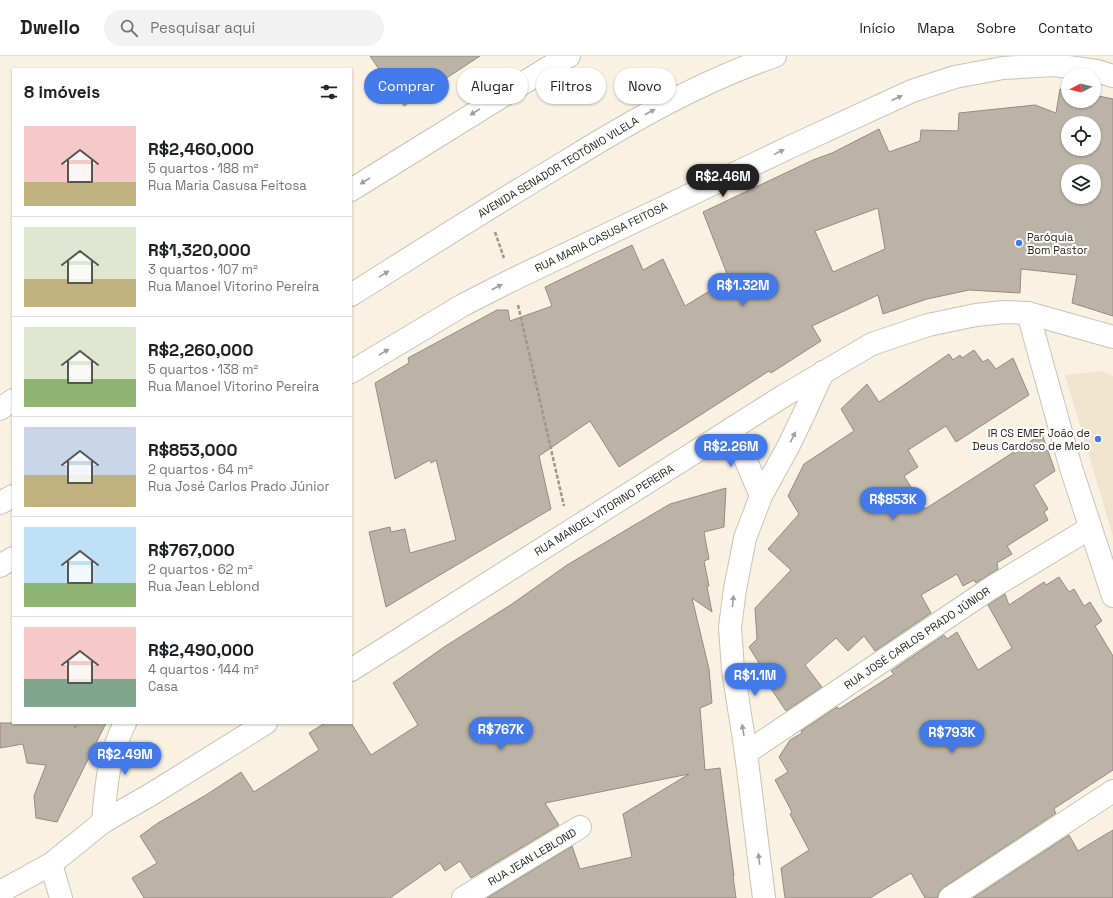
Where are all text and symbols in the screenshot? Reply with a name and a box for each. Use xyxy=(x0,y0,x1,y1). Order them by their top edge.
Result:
search box xyxy=(104,10,384,46)
text: Dwello xyxy=(20,15,80,40)
icon: search xyxy=(118,17,140,39)
text: Pesquisar aqui xyxy=(150,18,255,37)
text: Início xyxy=(859,19,895,37)
text: Mapa xyxy=(917,19,955,37)
text: Sobre xyxy=(977,19,1016,37)
text: Contato xyxy=(1038,19,1093,37)
chip: Comprar xyxy=(364,68,449,104)
chip: Alugar xyxy=(457,68,528,104)
chip: Filtros xyxy=(536,68,606,104)
chip: Novo xyxy=(614,68,676,104)
north arrow xyxy=(1061,68,1101,108)
map controls xyxy=(1061,68,1101,204)
text: 8 imóveis xyxy=(24,81,100,103)
icon: filters xyxy=(318,81,340,103)
one-way arrow xyxy=(891,95,903,101)
one-way arrow xyxy=(644,108,656,115)
one-way arrow xyxy=(470,109,481,116)
street label: AVENIDA SENADOR TEOTÔNIO VILELA xyxy=(475,113,641,221)
button: locate xyxy=(1061,116,1101,156)
text: R$2,460,000 xyxy=(148,138,254,160)
icon: home xyxy=(56,142,104,190)
one-way arrow xyxy=(773,149,784,155)
text: 5 quartos · 188 m² xyxy=(148,160,259,177)
pin: R$2.46M xyxy=(686,164,760,198)
button: layers xyxy=(1061,164,1101,204)
text: R$2.46M xyxy=(695,168,751,185)
text: Rua Maria Casusa Feitosa xyxy=(148,177,307,194)
one-way arrow xyxy=(360,177,370,185)
street label: RUA MARIA CASUSA FEITOSA xyxy=(532,199,670,275)
place label: Paróquia Bom Pastor xyxy=(1027,230,1088,257)
marker: Paróquia Bom Pastor xyxy=(1014,238,1024,248)
text: R$1,320,000 xyxy=(148,239,251,261)
icon: home xyxy=(56,243,104,291)
text: 3 quartos · 107 m² xyxy=(148,261,258,278)
one-way arrow xyxy=(379,270,389,278)
pin: R$1.32M xyxy=(706,273,780,307)
text: R$1.32M xyxy=(717,277,769,294)
text: Rua Manoel Vitorino Pereira xyxy=(148,278,319,295)
one-way arrow xyxy=(492,284,503,291)
text: R$2,260,000 xyxy=(148,339,253,361)
icon: home xyxy=(56,343,104,391)
one-way arrow xyxy=(379,348,390,355)
text: 5 quartos · 138 m² xyxy=(148,361,258,378)
text: Rua Manoel Vitorino Pereira xyxy=(148,378,319,395)
place label: IR CS EMEF João de Deus Cardoso de Melo xyxy=(972,426,1090,453)
one-way arrow xyxy=(790,431,796,443)
pin: R$2.26M xyxy=(694,434,768,468)
marker: IR CS EMEF João de Deus Cardoso de Melo xyxy=(1093,434,1103,444)
text: R$2.26M xyxy=(704,438,758,455)
text: R$853,000 xyxy=(148,439,238,461)
icon: home xyxy=(56,443,104,491)
text: 2 quartos · 64 m² xyxy=(148,461,253,478)
street label: RUA MANOEL VITORINO PEREIRA xyxy=(532,461,676,559)
text: Rua José Carlos Prado Júnior xyxy=(148,478,329,495)
pin: R$853K xyxy=(860,487,926,521)
text: R$853K xyxy=(869,491,917,508)
text: R$767,000 xyxy=(148,539,235,561)
icon: home xyxy=(56,543,104,591)
text: 2 quartos · 62 m² xyxy=(148,561,253,578)
text: Rua Jean Leblond xyxy=(148,578,260,595)
street label: RUA JOSÉ CARLOS PRADO JÚNIOR xyxy=(841,583,993,692)
one-way arrow xyxy=(730,595,737,607)
text: R$2,490,000 xyxy=(148,639,254,661)
icon: home xyxy=(56,643,104,691)
text: 4 quartos · 144 m² xyxy=(148,661,259,678)
pin: R$1.1M xyxy=(722,663,788,697)
text: R$1.1M xyxy=(734,667,776,684)
text: Casa xyxy=(148,678,178,695)
pin: R$767K xyxy=(468,717,534,751)
pin: R$793K xyxy=(919,720,985,754)
text: R$767K xyxy=(478,721,524,738)
one-way arrow xyxy=(740,724,746,736)
text: R$793K xyxy=(928,724,976,741)
pin: R$2.49M xyxy=(88,742,162,776)
text: R$2.49M xyxy=(97,746,153,763)
street label: RUA JEAN LEBLOND xyxy=(485,825,579,889)
one-way arrow xyxy=(756,853,763,865)

